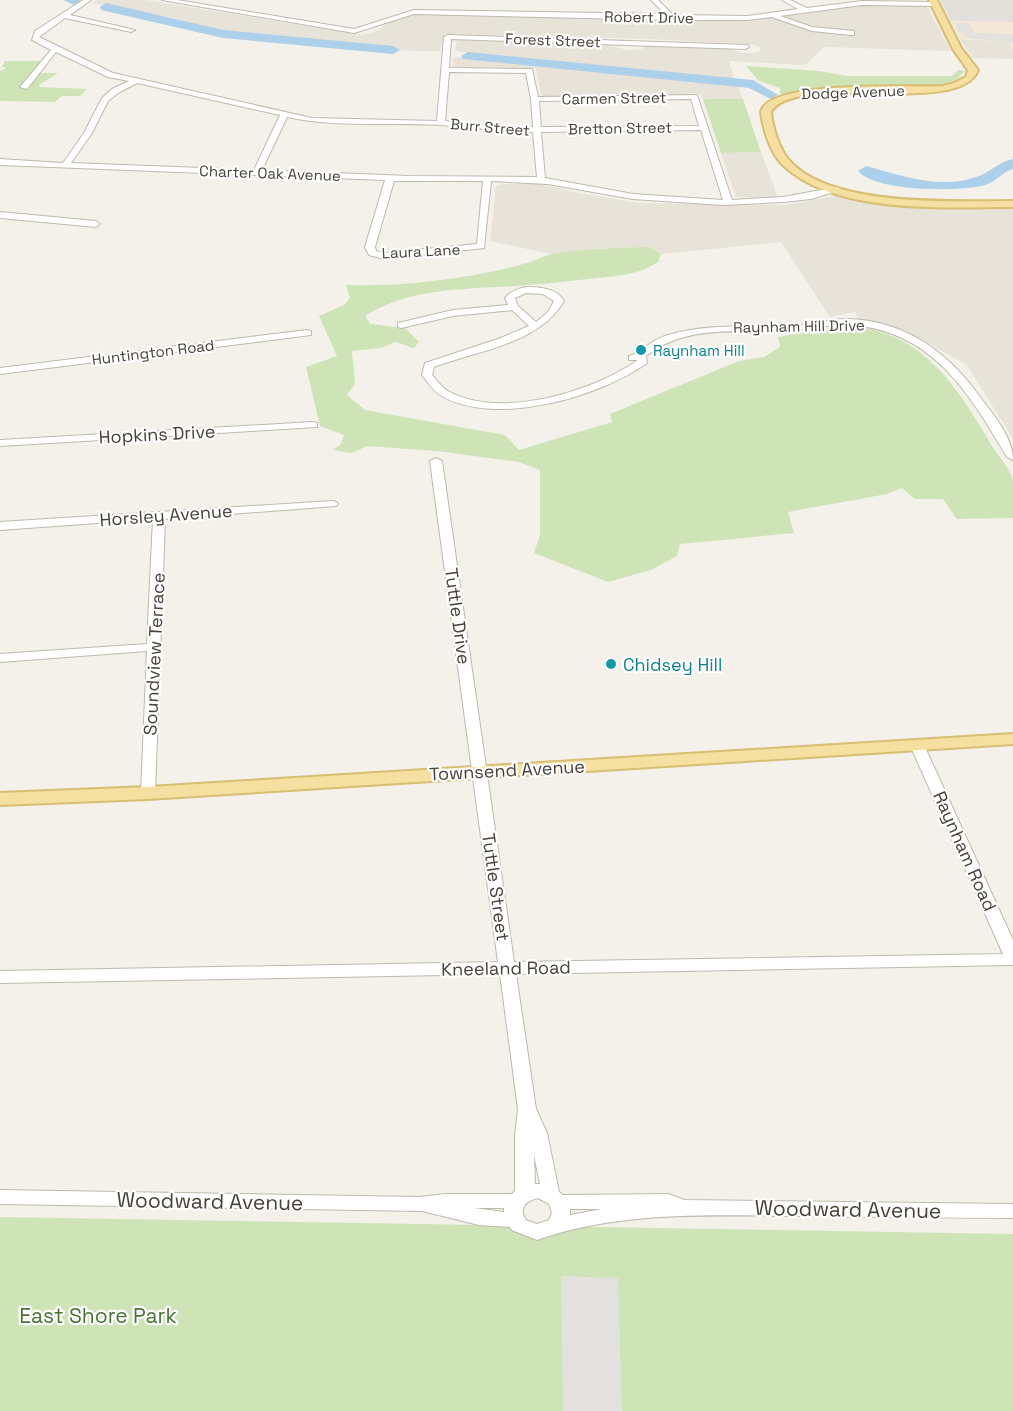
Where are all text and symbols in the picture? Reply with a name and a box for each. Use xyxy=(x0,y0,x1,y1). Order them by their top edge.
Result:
street label: Robert Drive xyxy=(604,7,694,27)
street label: Forest Street xyxy=(505,29,601,51)
street label: Dodge Avenue xyxy=(801,81,905,103)
street label: Carmen Street xyxy=(562,88,667,108)
street label: Burr Street xyxy=(449,114,531,140)
street label: Bretton Street xyxy=(568,118,672,138)
street label: Charter Oak Avenue xyxy=(199,161,341,185)
street label: Laura Lane xyxy=(381,239,461,263)
street label: Raynham Hill Drive xyxy=(733,315,865,337)
street label: Huntington Road xyxy=(91,335,215,369)
place label: Raynham Hill xyxy=(653,341,745,360)
marker: Raynham Hill xyxy=(634,343,648,357)
street label: Hopkins Drive xyxy=(98,419,216,449)
street label: Horsley Avenue xyxy=(99,499,233,531)
street label: Tuttle Drive xyxy=(440,566,476,666)
street label: Soundview Terrace xyxy=(138,572,170,736)
place label: Chidsey Hill xyxy=(623,653,722,676)
marker: Chidsey Hill xyxy=(604,657,618,671)
street label: Townsend Avenue xyxy=(429,754,585,786)
street label: Raynham Road xyxy=(928,787,1002,915)
street label: Tuttle Street xyxy=(477,831,515,943)
street label: Kneeland Road xyxy=(441,955,571,981)
street label: Woodward Avenue xyxy=(116,1186,304,1216)
street label: Woodward Avenue xyxy=(754,1194,942,1224)
park label: East Shore Park xyxy=(19,1302,177,1329)

